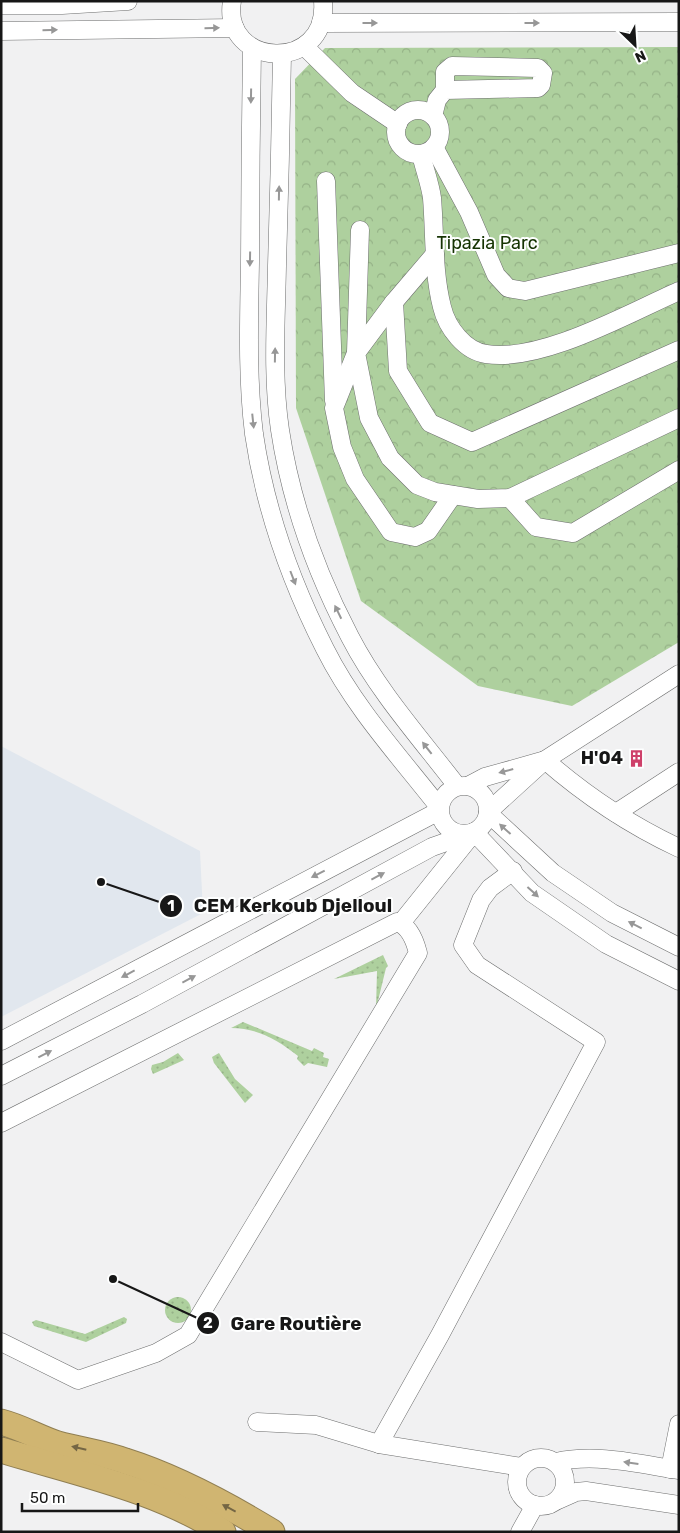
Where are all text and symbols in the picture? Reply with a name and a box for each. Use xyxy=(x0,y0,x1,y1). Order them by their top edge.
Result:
one-way arrow xyxy=(525,18,541,26)
one-way arrow xyxy=(362,19,378,27)
north arrow xyxy=(610,20,660,70)
one-way arrow xyxy=(205,24,221,32)
one-way arrow xyxy=(42,26,58,34)
text: N xyxy=(632,46,648,66)
one-way arrow xyxy=(247,89,255,105)
one-way arrow xyxy=(275,184,283,200)
park label: Tipazia Parc xyxy=(436,232,538,254)
one-way arrow xyxy=(246,251,254,267)
one-way arrow xyxy=(271,347,279,363)
one-way arrow xyxy=(249,413,257,429)
one-way arrow xyxy=(289,571,297,586)
one-way arrow xyxy=(334,605,342,620)
one-way arrow xyxy=(422,742,433,755)
place label: H'04 xyxy=(581,747,623,769)
building icon: H'04 xyxy=(627,748,647,768)
one-way arrow xyxy=(498,767,513,775)
one-way arrow xyxy=(500,823,512,835)
one-way arrow xyxy=(311,870,325,878)
one-way arrow xyxy=(371,872,385,881)
one-way arrow xyxy=(526,886,538,898)
callout: CEM Kerkoub Djelloul xyxy=(159,889,402,923)
text: CEM Kerkoub Djelloul xyxy=(194,894,392,917)
text: 1 xyxy=(167,897,175,915)
one-way arrow xyxy=(628,921,643,929)
one-way arrow xyxy=(120,970,135,978)
one-way arrow xyxy=(182,974,195,983)
one-way arrow xyxy=(37,1050,52,1058)
callout: Gare Routière xyxy=(196,1306,372,1340)
text: Gare Routière xyxy=(231,1312,361,1335)
text: 2 xyxy=(203,1314,213,1332)
one-way arrow xyxy=(71,1444,87,1452)
one-way arrow xyxy=(622,1459,638,1467)
scale bar xyxy=(22,1480,139,1512)
text: 50 m xyxy=(30,1489,65,1507)
one-way arrow xyxy=(222,1504,237,1512)

